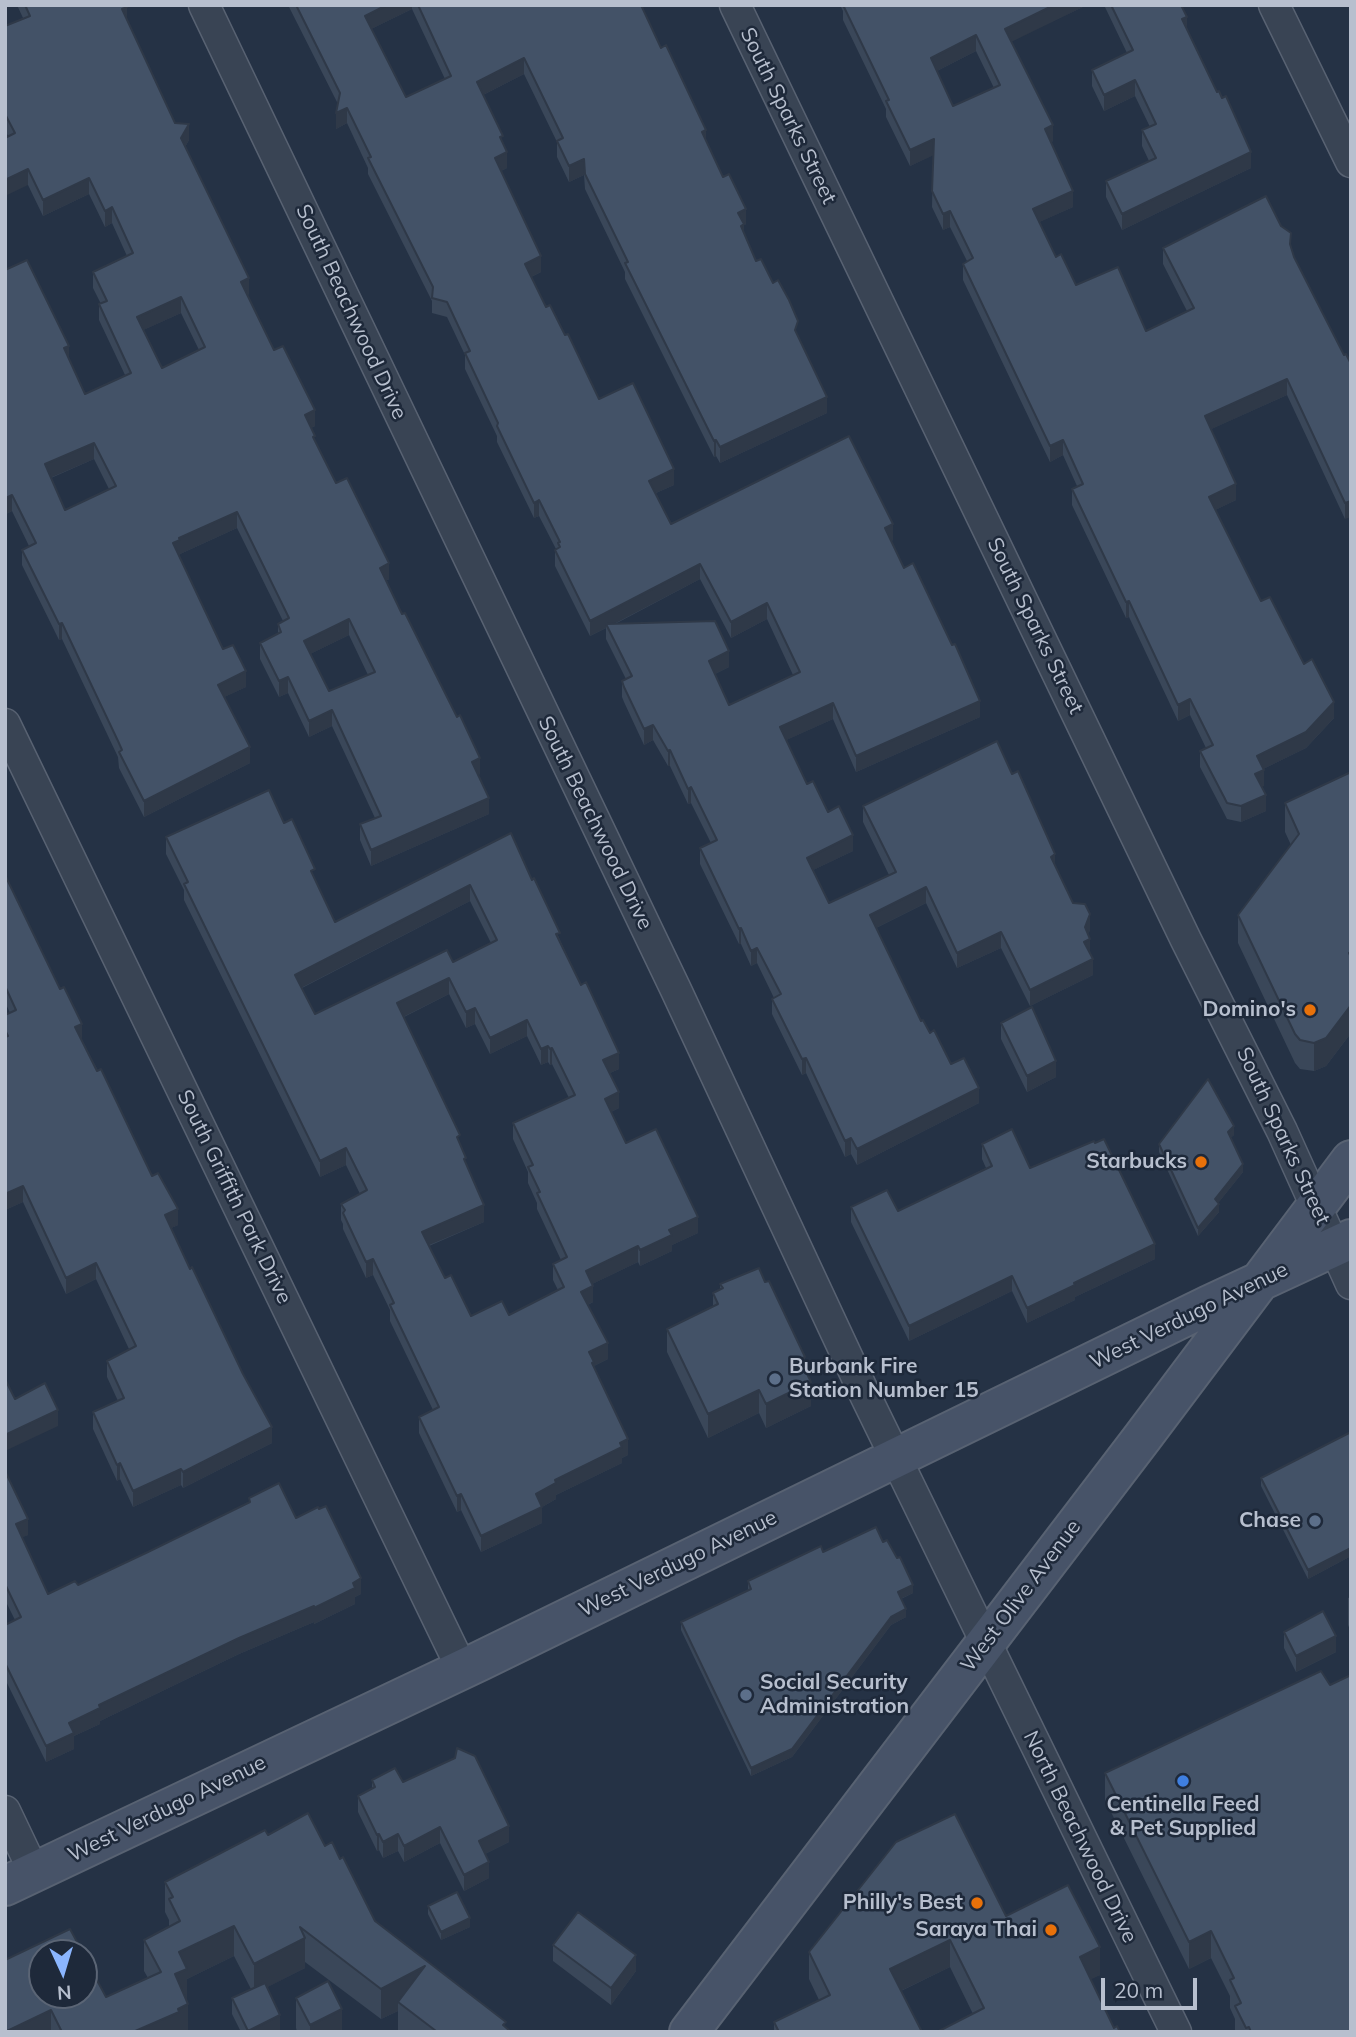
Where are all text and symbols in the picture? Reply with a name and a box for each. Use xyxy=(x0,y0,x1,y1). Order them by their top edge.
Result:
street label: South Sparks Street xyxy=(734,24,842,208)
street label: South Beachwood Drive xyxy=(290,201,412,423)
street label: South Sparks Street xyxy=(981,534,1089,718)
street label: South Beachwood Drive xyxy=(532,712,658,934)
place label: Domino's xyxy=(1202,997,1296,1023)
marker: Domino's xyxy=(1302,1002,1318,1018)
street label: South Sparks Street xyxy=(1231,1043,1335,1229)
street label: South Griffith Park Drive xyxy=(171,1086,297,1308)
place label: Starbucks xyxy=(1086,1149,1187,1175)
marker: Starbucks xyxy=(1193,1154,1209,1170)
street label: West Verdugo Avenue xyxy=(1086,1257,1292,1375)
place label: Burbank Fire Station Number 15 xyxy=(789,1354,979,1404)
marker: Burbank Fire Station Number 15 xyxy=(767,1371,783,1387)
street label: West Verdugo Avenue xyxy=(575,1505,781,1623)
place label: Chase xyxy=(1239,1508,1301,1534)
marker: Chase xyxy=(1307,1513,1323,1529)
street label: West Olive Avenue xyxy=(956,1515,1086,1677)
place label: Social Security Administration xyxy=(760,1670,909,1720)
marker: Social Security Administration xyxy=(738,1687,754,1703)
street label: North Beachwood Drive xyxy=(1018,1727,1142,1947)
street label: West Verdugo Avenue xyxy=(64,1750,270,1868)
marker: Centinella Feed & Pet Supplied xyxy=(1175,1773,1191,1789)
place label: Centinella Feed & Pet Supplied xyxy=(1107,1792,1259,1842)
place label: Philly's Best xyxy=(843,1890,963,1916)
marker: Philly's Best xyxy=(969,1895,985,1911)
place label: Saraya Thai xyxy=(915,1917,1037,1943)
marker: Saraya Thai xyxy=(1043,1922,1059,1938)
north arrow xyxy=(28,1939,98,2009)
scale bar xyxy=(1104,1964,1200,2008)
text: 20 m xyxy=(1114,1977,1163,2003)
text: N xyxy=(56,1980,72,2005)

